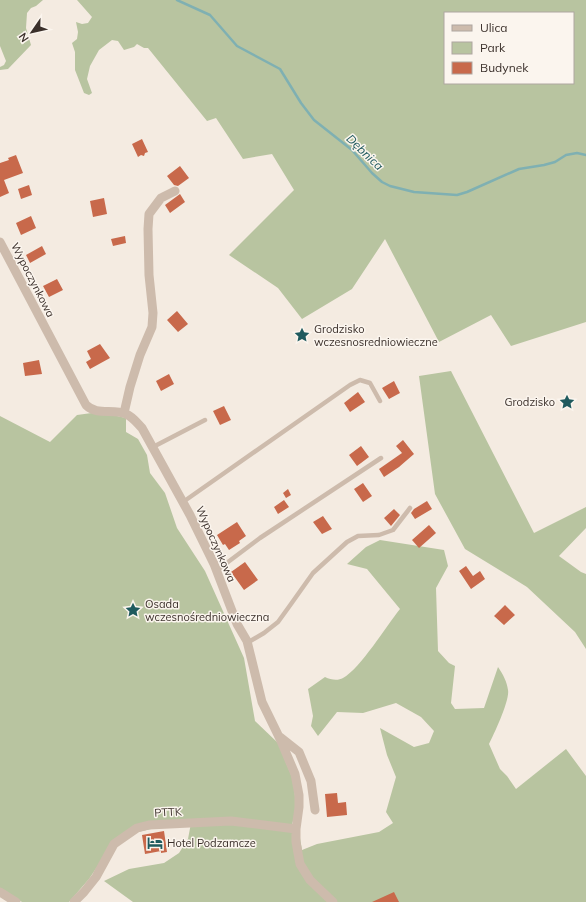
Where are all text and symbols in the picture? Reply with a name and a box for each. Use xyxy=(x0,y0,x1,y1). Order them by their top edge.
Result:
north arrow xyxy=(12,12,52,52)
legend xyxy=(444,12,574,84)
text: Ulica xyxy=(480,20,508,35)
text: N xyxy=(16,30,32,45)
text: Park xyxy=(480,40,506,55)
text: Budynek xyxy=(480,60,529,75)
water label: Dębnica xyxy=(343,131,387,173)
street label: Wypoczynkowa xyxy=(8,240,58,320)
place label: Grodzisko wczesnosredniowieczne xyxy=(314,322,438,349)
place icon: Grodzisko wczesnosredniowieczne xyxy=(293,326,311,344)
place icon: Grodzisko xyxy=(558,393,576,411)
place label: Grodzisko xyxy=(505,395,555,409)
street label: Wypoczynkowa xyxy=(193,504,239,584)
place label: Osada wczesnośredniowieczna xyxy=(145,597,269,624)
place icon: Osada wczesnośredniowieczna xyxy=(124,601,142,619)
street label: PTTK xyxy=(154,804,183,820)
hotel icon: Hotel Podzamcze xyxy=(146,834,164,852)
place label: Hotel Podzamcze xyxy=(167,836,256,850)

